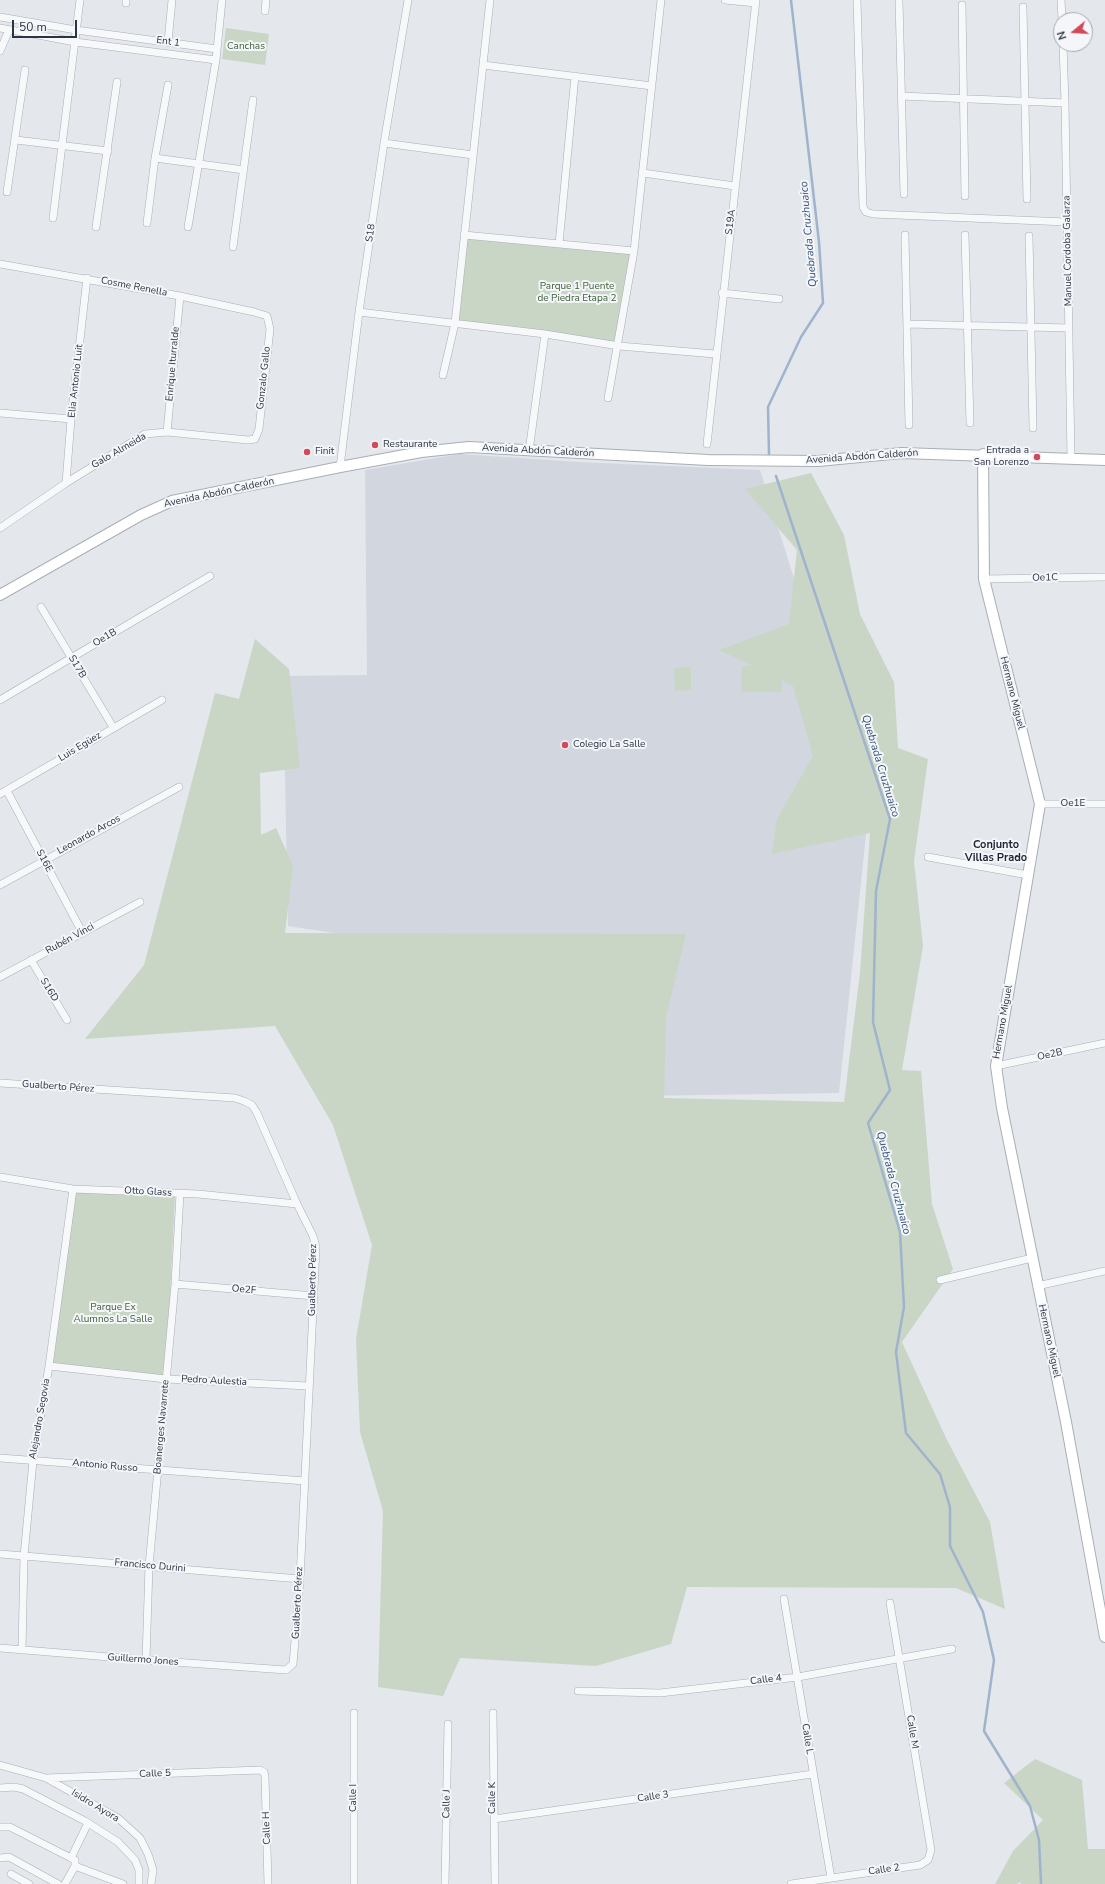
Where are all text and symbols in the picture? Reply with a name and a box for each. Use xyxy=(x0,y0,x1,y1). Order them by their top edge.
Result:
scale bar xyxy=(14,12,79,38)
north arrow xyxy=(1053,12,1093,52)
text: 50 m xyxy=(19,19,47,35)
text: N xyxy=(1054,29,1070,42)
street label: Ent 1 xyxy=(155,34,181,50)
park label: Canchas xyxy=(227,41,265,53)
water label: Quebrada Cruzhuaico xyxy=(798,181,820,287)
street label: Manuel Cordoba Galarza xyxy=(1061,195,1075,307)
street label: S19A xyxy=(723,209,739,235)
street label: S18 xyxy=(364,223,378,243)
street label: Cosme Renella xyxy=(100,275,168,299)
park label: Parque 1 Puente de Piedra Etapa 2 xyxy=(537,281,617,304)
street label: Enrique Iturralde xyxy=(164,326,182,402)
street label: Elia Antonio Luit xyxy=(66,344,86,418)
street label: Gonzalo Gallo xyxy=(255,346,273,410)
street label: Galo Almeida xyxy=(90,431,148,471)
place label: Restaurante xyxy=(383,439,437,451)
marker: Restaurante xyxy=(370,440,380,450)
street label: Avenida Abdón Calderón xyxy=(481,442,595,460)
place label: Entrada a San Lorenzo xyxy=(974,445,1029,468)
place label: Finit xyxy=(315,446,334,458)
marker: Finit xyxy=(302,447,312,457)
street label: Avenida Abdón Calderón xyxy=(805,447,919,467)
marker: Entrada a San Lorenzo xyxy=(1032,452,1042,462)
street label: Avenida Abdón Calderón xyxy=(163,475,275,511)
street label: Oe1C xyxy=(1032,572,1058,584)
street label: Oe1B xyxy=(91,626,119,650)
street label: S17B xyxy=(65,653,89,681)
street label: Hermano Miguel xyxy=(997,655,1027,731)
water label: Quebrada Cruzhuaico xyxy=(858,713,902,819)
street label: Luis Egüez xyxy=(56,730,104,764)
place label: Colegio La Salle xyxy=(573,739,645,751)
marker: Colegio La Salle xyxy=(560,740,570,750)
street label: Oe1E xyxy=(1061,798,1085,810)
street label: Leonardo Arcos xyxy=(55,813,123,857)
district label: Conjunto Villas Prado xyxy=(965,838,1027,864)
street label: S16E xyxy=(33,848,55,874)
street label: Rubén Vinci xyxy=(44,921,96,957)
street label: S16D xyxy=(37,976,61,1004)
street label: Hermano Miguel xyxy=(991,984,1015,1060)
street label: Oe2B xyxy=(1036,1046,1064,1064)
street label: Gualberto Pérez xyxy=(21,1078,95,1096)
water label: Quebrada Cruzhuaico xyxy=(873,1130,913,1236)
street label: Otto Glass xyxy=(124,1185,172,1199)
street label: Gualberto Pérez xyxy=(306,1244,320,1316)
street label: Oe2F xyxy=(231,1283,257,1297)
park label: Parque Ex Alumnos La Salle xyxy=(74,1302,152,1326)
street label: Hermano Miguel xyxy=(1035,1303,1063,1379)
street label: Pedro Aulestia xyxy=(181,1373,247,1389)
street label: Alejandro Segovia xyxy=(27,1378,53,1460)
street label: Boanerges Navarrete xyxy=(152,1379,172,1475)
street label: Antonio Russo xyxy=(72,1457,138,1475)
street label: Francisco Durini xyxy=(114,1557,186,1575)
street label: Gualberto Pérez xyxy=(290,1566,306,1640)
street label: Guillermo Jones xyxy=(107,1652,179,1668)
street label: Calle 4 xyxy=(750,1672,782,1688)
street label: Calle M xyxy=(903,1714,921,1750)
street label: Calle L xyxy=(799,1723,815,1755)
street label: Calle 5 xyxy=(139,1767,171,1781)
street label: Calle K xyxy=(487,1782,499,1814)
street label: Calle I xyxy=(348,1784,360,1812)
street label: Isidro Ayora xyxy=(69,1787,121,1825)
street label: Calle J xyxy=(441,1789,453,1819)
street label: Calle 3 xyxy=(637,1789,669,1805)
street label: Calle H xyxy=(260,1811,274,1845)
street label: Calle 2 xyxy=(868,1862,900,1878)

